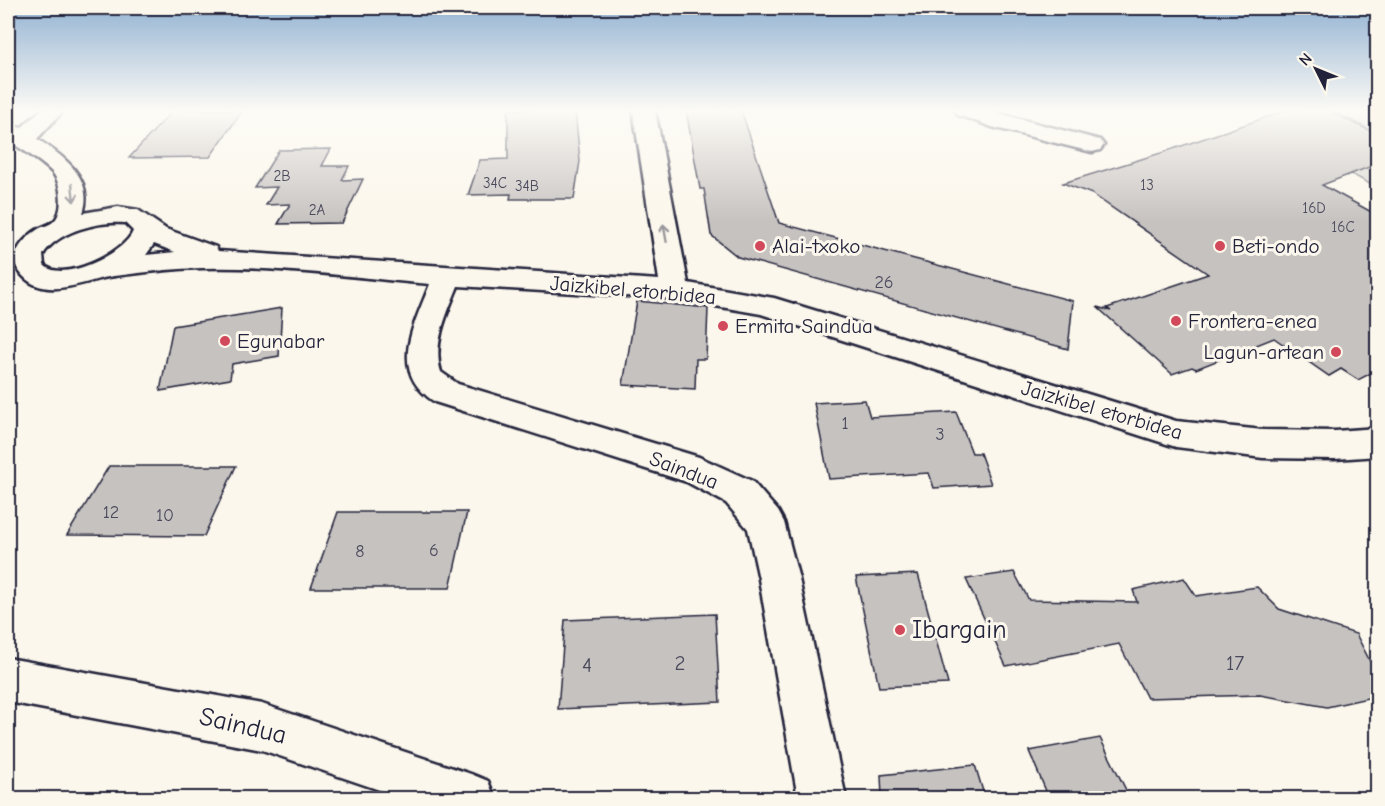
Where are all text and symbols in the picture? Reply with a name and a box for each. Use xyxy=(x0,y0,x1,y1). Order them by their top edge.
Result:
north arrow xyxy=(1286,39,1346,99)
text: N xyxy=(1296,49,1316,69)
house number: 2B xyxy=(273,167,291,185)
house number: 34C xyxy=(483,174,507,192)
house number: 13 xyxy=(1140,176,1154,194)
house number: 34B xyxy=(515,177,539,195)
one-way arrow xyxy=(68,182,79,202)
house number: 16D xyxy=(1302,199,1326,217)
house number: 2A xyxy=(309,201,326,219)
house number: 16C xyxy=(1331,218,1355,236)
one-way arrow xyxy=(659,223,670,243)
place label: Alai-txoko xyxy=(772,234,860,258)
place label: Beti-ondo xyxy=(1232,234,1320,258)
marker: Alai-txoko xyxy=(753,239,767,253)
marker: Beti-ondo xyxy=(1213,239,1227,253)
street label: Jaizkibel etorbidea xyxy=(549,271,717,309)
house number: 26 xyxy=(874,272,894,293)
place label: Frontera-enea xyxy=(1188,309,1317,333)
place label: Ermita Saindua xyxy=(735,314,873,338)
marker: Frontera-enea xyxy=(1169,314,1183,328)
marker: Ermita Saindua xyxy=(716,319,730,333)
place label: Egunabar xyxy=(237,329,325,353)
marker: Egunabar xyxy=(218,334,232,348)
place label: Lagun-artean xyxy=(1204,340,1324,364)
marker: Lagun-artean xyxy=(1329,345,1343,359)
street label: Jaizkibel etorbidea xyxy=(1019,376,1185,444)
house number: 1 xyxy=(841,413,849,434)
house number: 3 xyxy=(935,424,945,445)
street label: Saindua xyxy=(646,446,722,494)
house number: 12 xyxy=(103,502,119,523)
house number: 10 xyxy=(156,505,174,526)
house number: 6 xyxy=(429,540,439,561)
house number: 8 xyxy=(355,541,365,562)
place label: Ibargain xyxy=(912,615,1007,645)
marker: Ibargain xyxy=(893,623,907,637)
house number: 2 xyxy=(675,651,685,675)
house number: 17 xyxy=(1226,651,1244,675)
house number: 4 xyxy=(582,653,592,677)
street label: Saindua xyxy=(196,701,290,751)

